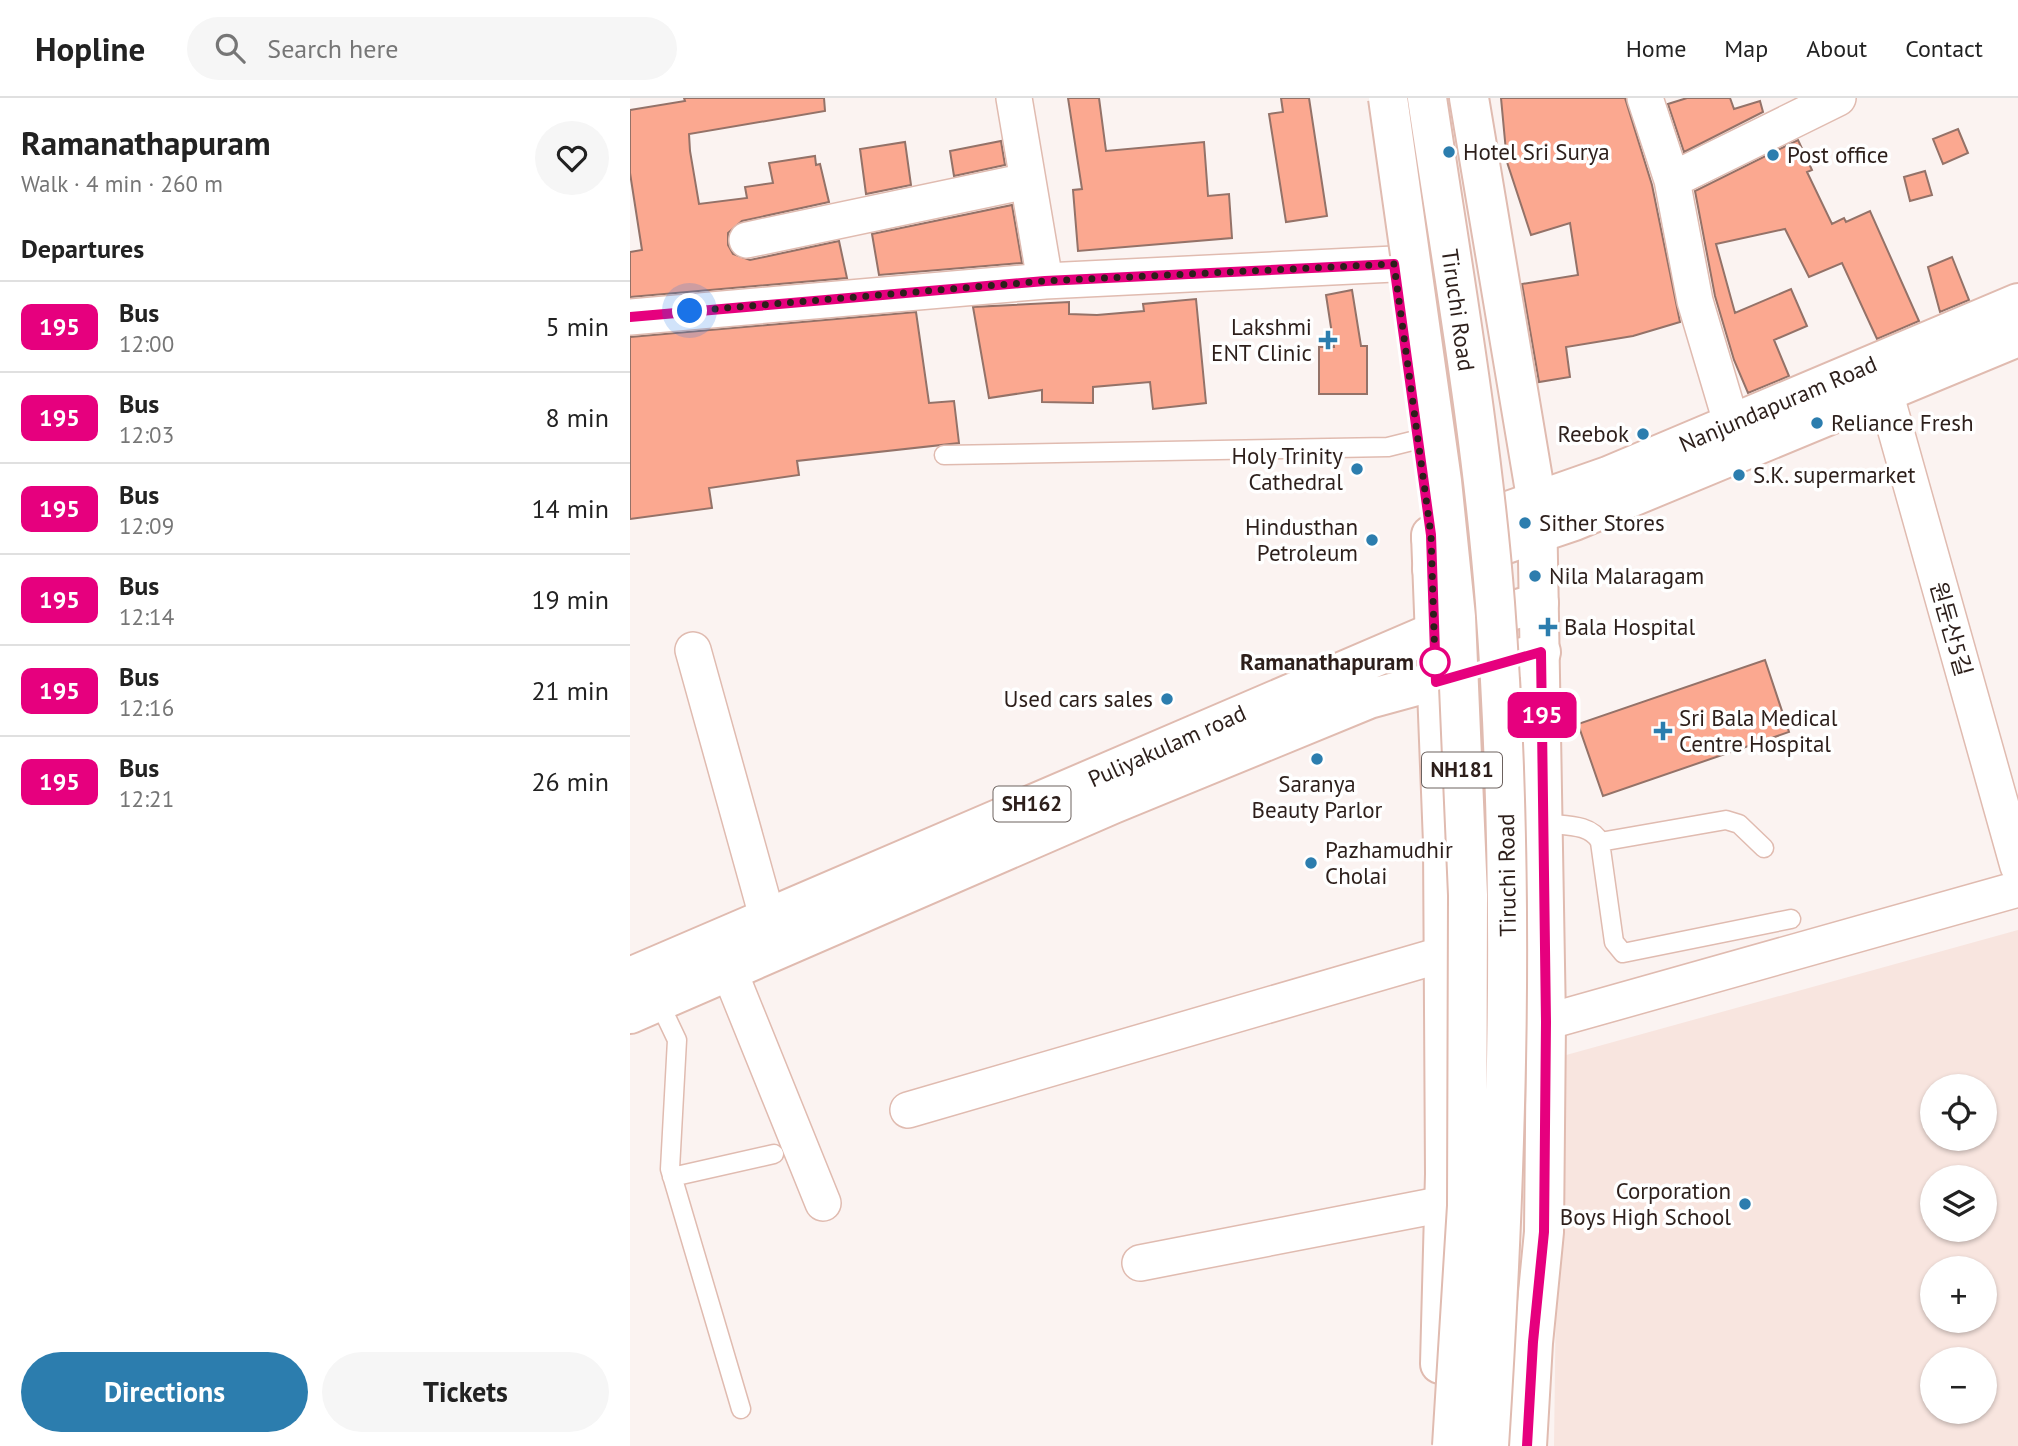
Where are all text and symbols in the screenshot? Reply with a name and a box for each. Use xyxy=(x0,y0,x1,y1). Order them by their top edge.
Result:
search box xyxy=(187,17,677,80)
text: Hopline xyxy=(35,27,145,70)
icon: search xyxy=(211,29,249,67)
text: Search here xyxy=(267,32,398,65)
text: Home xyxy=(1626,33,1686,64)
text: Map xyxy=(1724,33,1768,64)
text: About xyxy=(1806,33,1867,64)
text: Contact xyxy=(1905,33,1983,64)
text: Ramanathapuram xyxy=(21,121,270,164)
button: heart xyxy=(535,121,609,195)
place label: Hotel Sri Surya xyxy=(1463,137,1610,166)
place label: Post office xyxy=(1787,140,1888,169)
marker: Hotel Sri Surya xyxy=(1441,144,1457,160)
marker: Post office xyxy=(1765,147,1781,163)
text: Walk · 4 min · 260 m xyxy=(21,169,223,198)
text: Departures xyxy=(21,232,144,265)
street label: Tiruchi Road xyxy=(1436,247,1481,373)
your location xyxy=(672,293,707,328)
text: Bus xyxy=(119,296,159,329)
text: 5 min xyxy=(546,310,609,343)
text: 195 xyxy=(39,311,80,342)
place label: Lakshmi ENT Clinic xyxy=(1211,312,1312,367)
text: 12:00 xyxy=(119,329,174,358)
marker: Lakshmi ENT Clinic xyxy=(1318,330,1338,350)
street label: Nanjundapuram Road xyxy=(1675,349,1881,458)
text: Bus xyxy=(119,387,159,420)
text: 8 min xyxy=(546,401,609,434)
text: 195 xyxy=(39,402,80,433)
place label: Reliance Fresh xyxy=(1831,408,1973,437)
marker: Reliance Fresh xyxy=(1809,415,1825,431)
place label: Reebok xyxy=(1558,419,1629,448)
text: 12:03 xyxy=(119,420,174,449)
marker: Reebok xyxy=(1635,426,1651,442)
place label: Holy Trinity Cathedral xyxy=(1232,441,1343,496)
place label: S.K. supermarket xyxy=(1753,460,1916,489)
marker: Holy Trinity Cathedral xyxy=(1349,461,1365,477)
marker: S.K. supermarket xyxy=(1731,467,1747,483)
text: Bus xyxy=(119,478,159,511)
text: 14 min xyxy=(531,492,609,525)
text: 195 xyxy=(39,493,80,524)
place label: Sither Stores xyxy=(1539,508,1665,537)
text: 12:09 xyxy=(119,511,174,540)
place label: Hindusthan Petroleum xyxy=(1245,512,1358,567)
marker: Sither Stores xyxy=(1517,515,1533,531)
marker: Hindusthan Petroleum xyxy=(1364,532,1380,548)
place label: Nila Malaragam xyxy=(1549,561,1704,590)
marker: Nila Malaragam xyxy=(1527,568,1543,584)
text: Bus xyxy=(119,569,159,602)
street label: 원둔산5길 xyxy=(1924,578,1979,680)
text: 19 min xyxy=(531,583,609,616)
text: 195 xyxy=(39,584,80,615)
text: 12:14 xyxy=(119,602,174,631)
place label: Bala Hospital xyxy=(1564,612,1695,641)
marker: Bala Hospital xyxy=(1538,617,1558,637)
place label: Ramanathapuram xyxy=(1240,647,1414,676)
marker: Ramanathapuram xyxy=(1420,647,1450,677)
text: Bus xyxy=(119,660,159,693)
text: 21 min xyxy=(531,674,609,707)
text: 195 xyxy=(39,675,80,706)
place label: Used cars sales xyxy=(1004,684,1153,713)
marker: Used cars sales xyxy=(1159,691,1175,707)
line badge: 195 xyxy=(1502,692,1582,738)
text: 12:16 xyxy=(119,693,174,722)
street label: Puliyakulam road xyxy=(1083,698,1250,793)
text: 195 xyxy=(1522,699,1562,730)
place label: Sri Bala Medical Centre Hospital xyxy=(1679,703,1838,758)
marker: Sri Bala Medical Centre Hospital xyxy=(1653,721,1673,741)
text: Bus xyxy=(119,751,159,784)
marker: Saranya Beauty Parlor xyxy=(1309,751,1325,767)
road number: NH181 xyxy=(1422,752,1502,788)
text: 26 min xyxy=(531,765,609,798)
text: 195 xyxy=(39,766,80,797)
place label: Saranya Beauty Parlor xyxy=(1252,769,1383,824)
text: 12:21 xyxy=(119,784,174,813)
road number: SH162 xyxy=(994,786,1070,822)
street label: Tiruchi Road xyxy=(1491,813,1522,937)
place label: Pazhamudhir Cholai xyxy=(1325,835,1453,890)
marker: Pazhamudhir Cholai xyxy=(1303,855,1319,871)
map controls xyxy=(1920,1074,1997,1424)
button: locate xyxy=(1920,1074,1997,1151)
button: layers xyxy=(1920,1165,1997,1242)
place label: Corporation Boys High School xyxy=(1560,1176,1731,1231)
marker: Corporation Boys High School xyxy=(1737,1196,1753,1212)
button: + xyxy=(1920,1256,1997,1333)
button: − xyxy=(1920,1347,1997,1424)
button: Directions xyxy=(21,1352,308,1432)
button: Tickets xyxy=(322,1352,609,1432)

